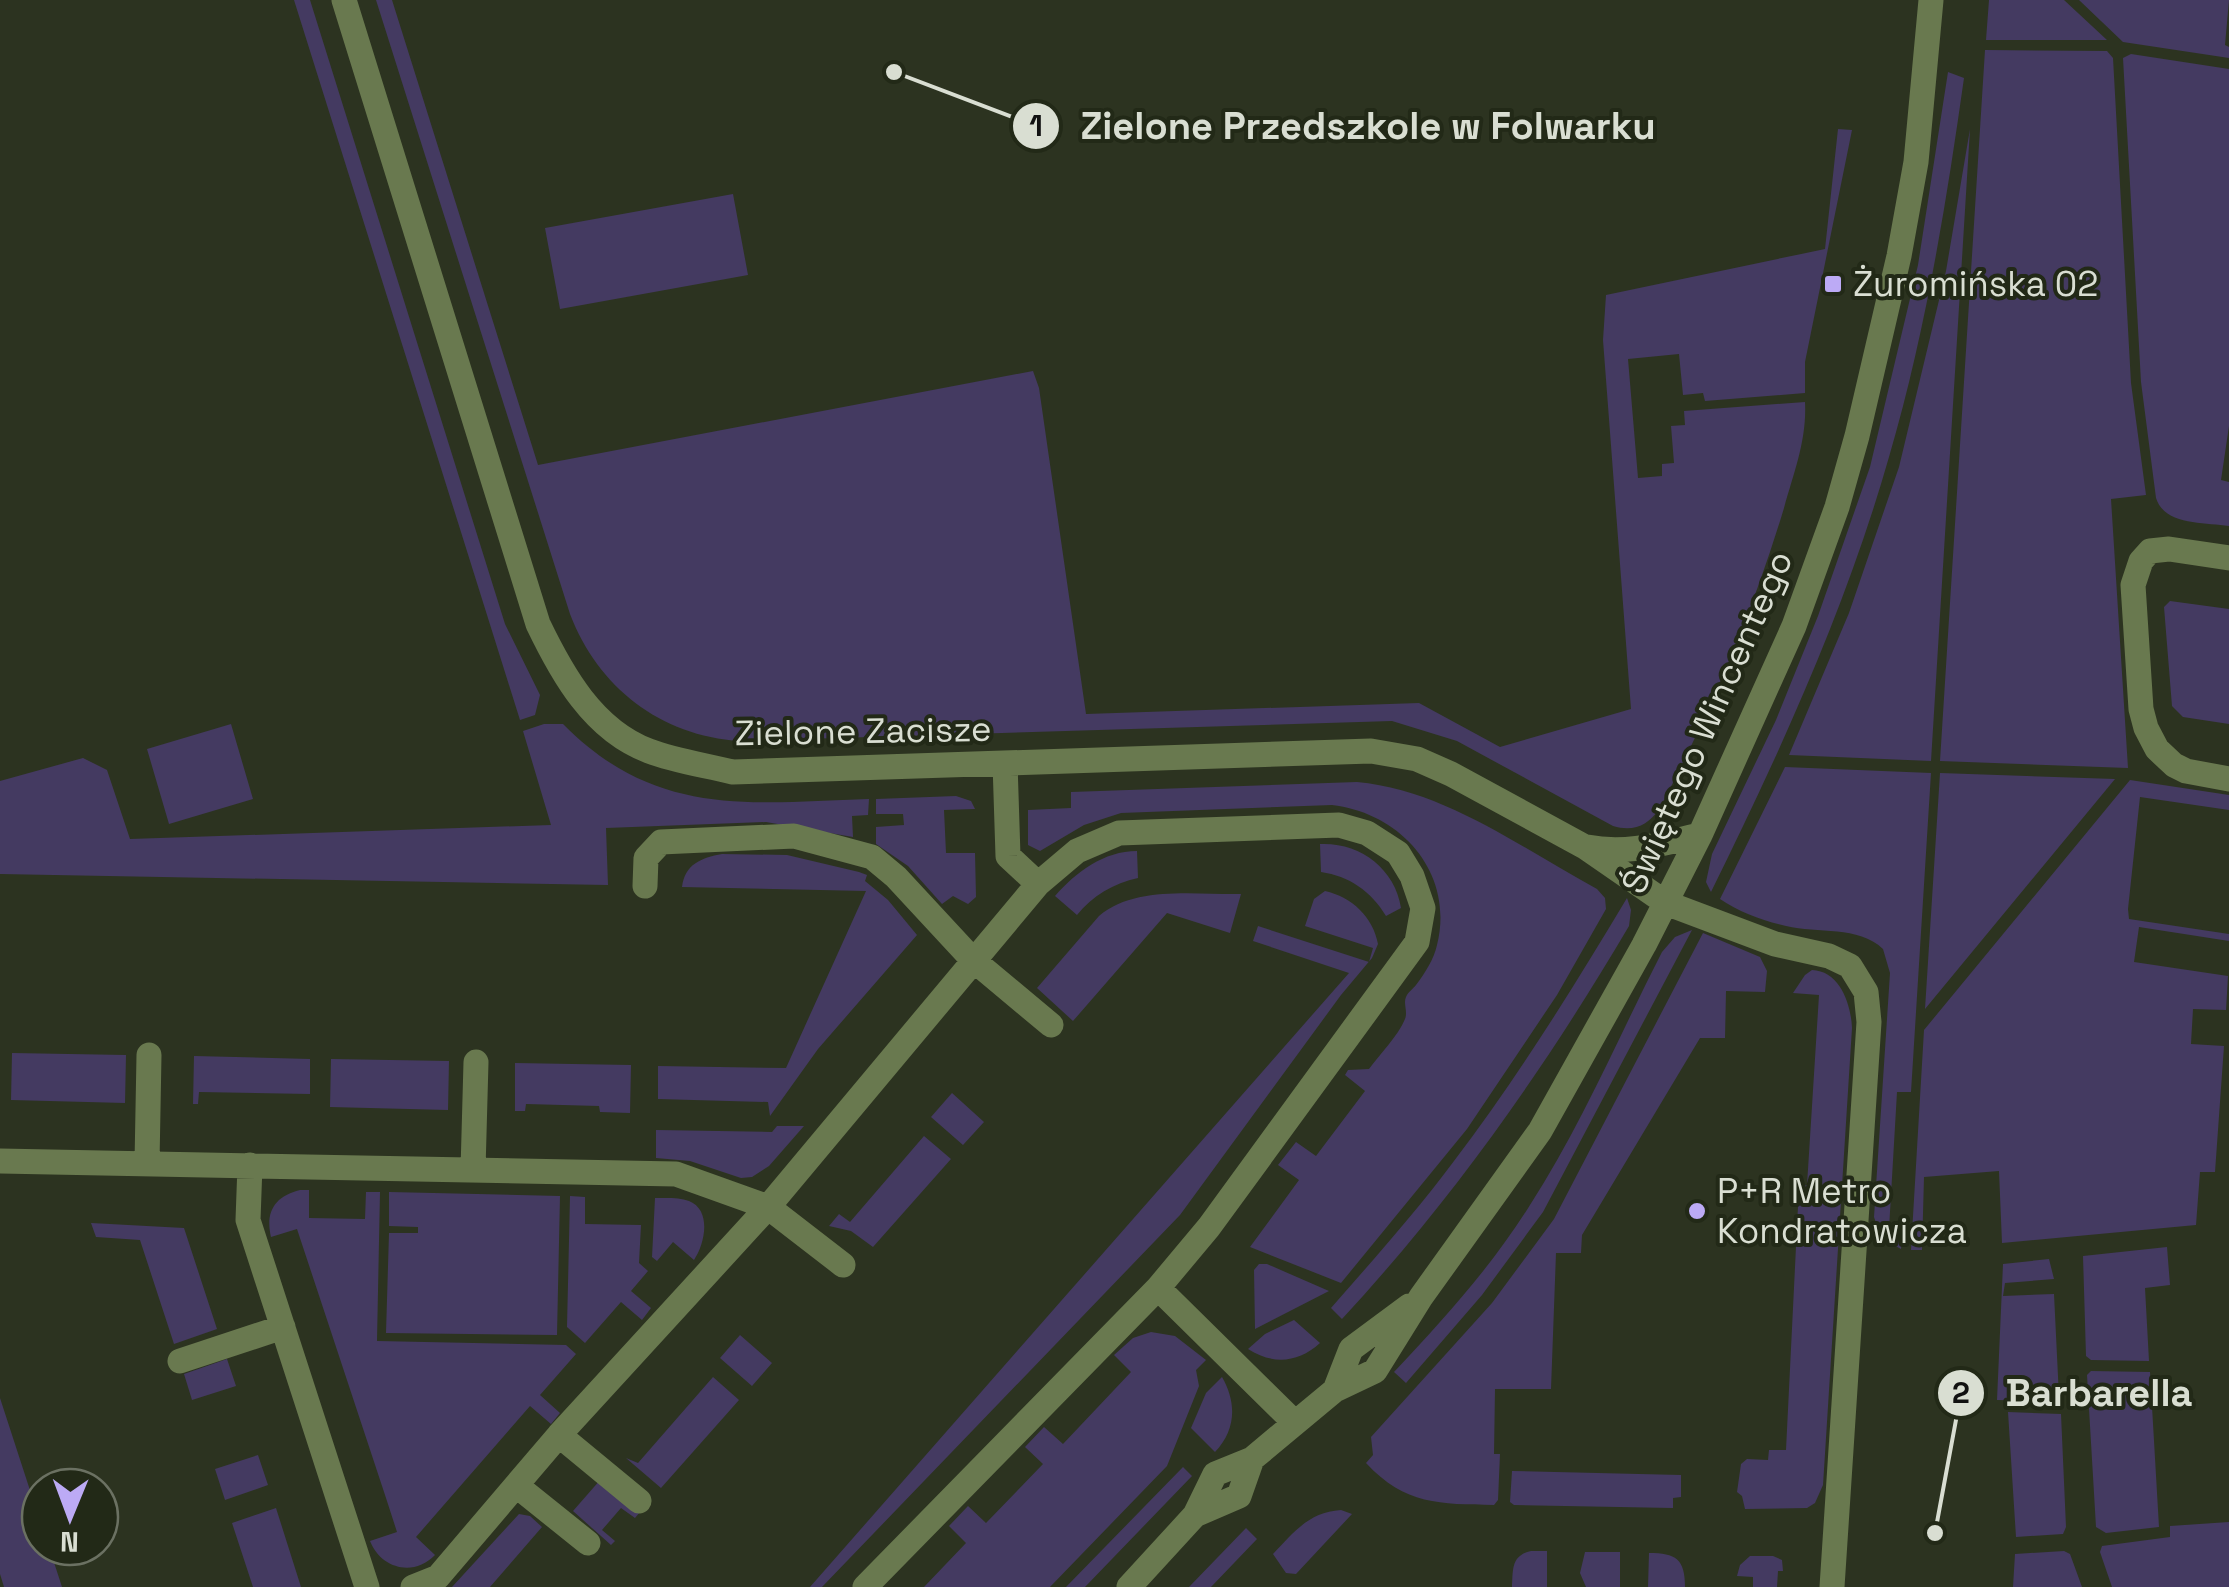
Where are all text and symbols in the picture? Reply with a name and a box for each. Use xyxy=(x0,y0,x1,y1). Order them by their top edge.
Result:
callout: Zielone Przedszkole w Folwarku xyxy=(1011,92,1676,160)
text: Zielone Przedszkole w Folwarku xyxy=(1080,102,1656,150)
text: 1 xyxy=(1029,106,1043,145)
place label: Żuromińska 02 xyxy=(1853,262,2098,306)
marker: Żuromińska 02 xyxy=(1822,273,1844,295)
street label: Świętego Wincentego xyxy=(1612,544,1802,900)
street label: Zielone Zacisze xyxy=(734,707,992,755)
place label: P+R Metro Kondratowicza xyxy=(1717,1169,1967,1253)
marker: P+R Metro Kondratowicza xyxy=(1686,1200,1708,1222)
callout: Barbarella xyxy=(1936,1359,2213,1427)
text: Barbarella xyxy=(2006,1369,2192,1417)
text: 2 xyxy=(1952,1373,1970,1412)
north arrow xyxy=(20,1467,120,1567)
text: N xyxy=(60,1524,79,1560)

